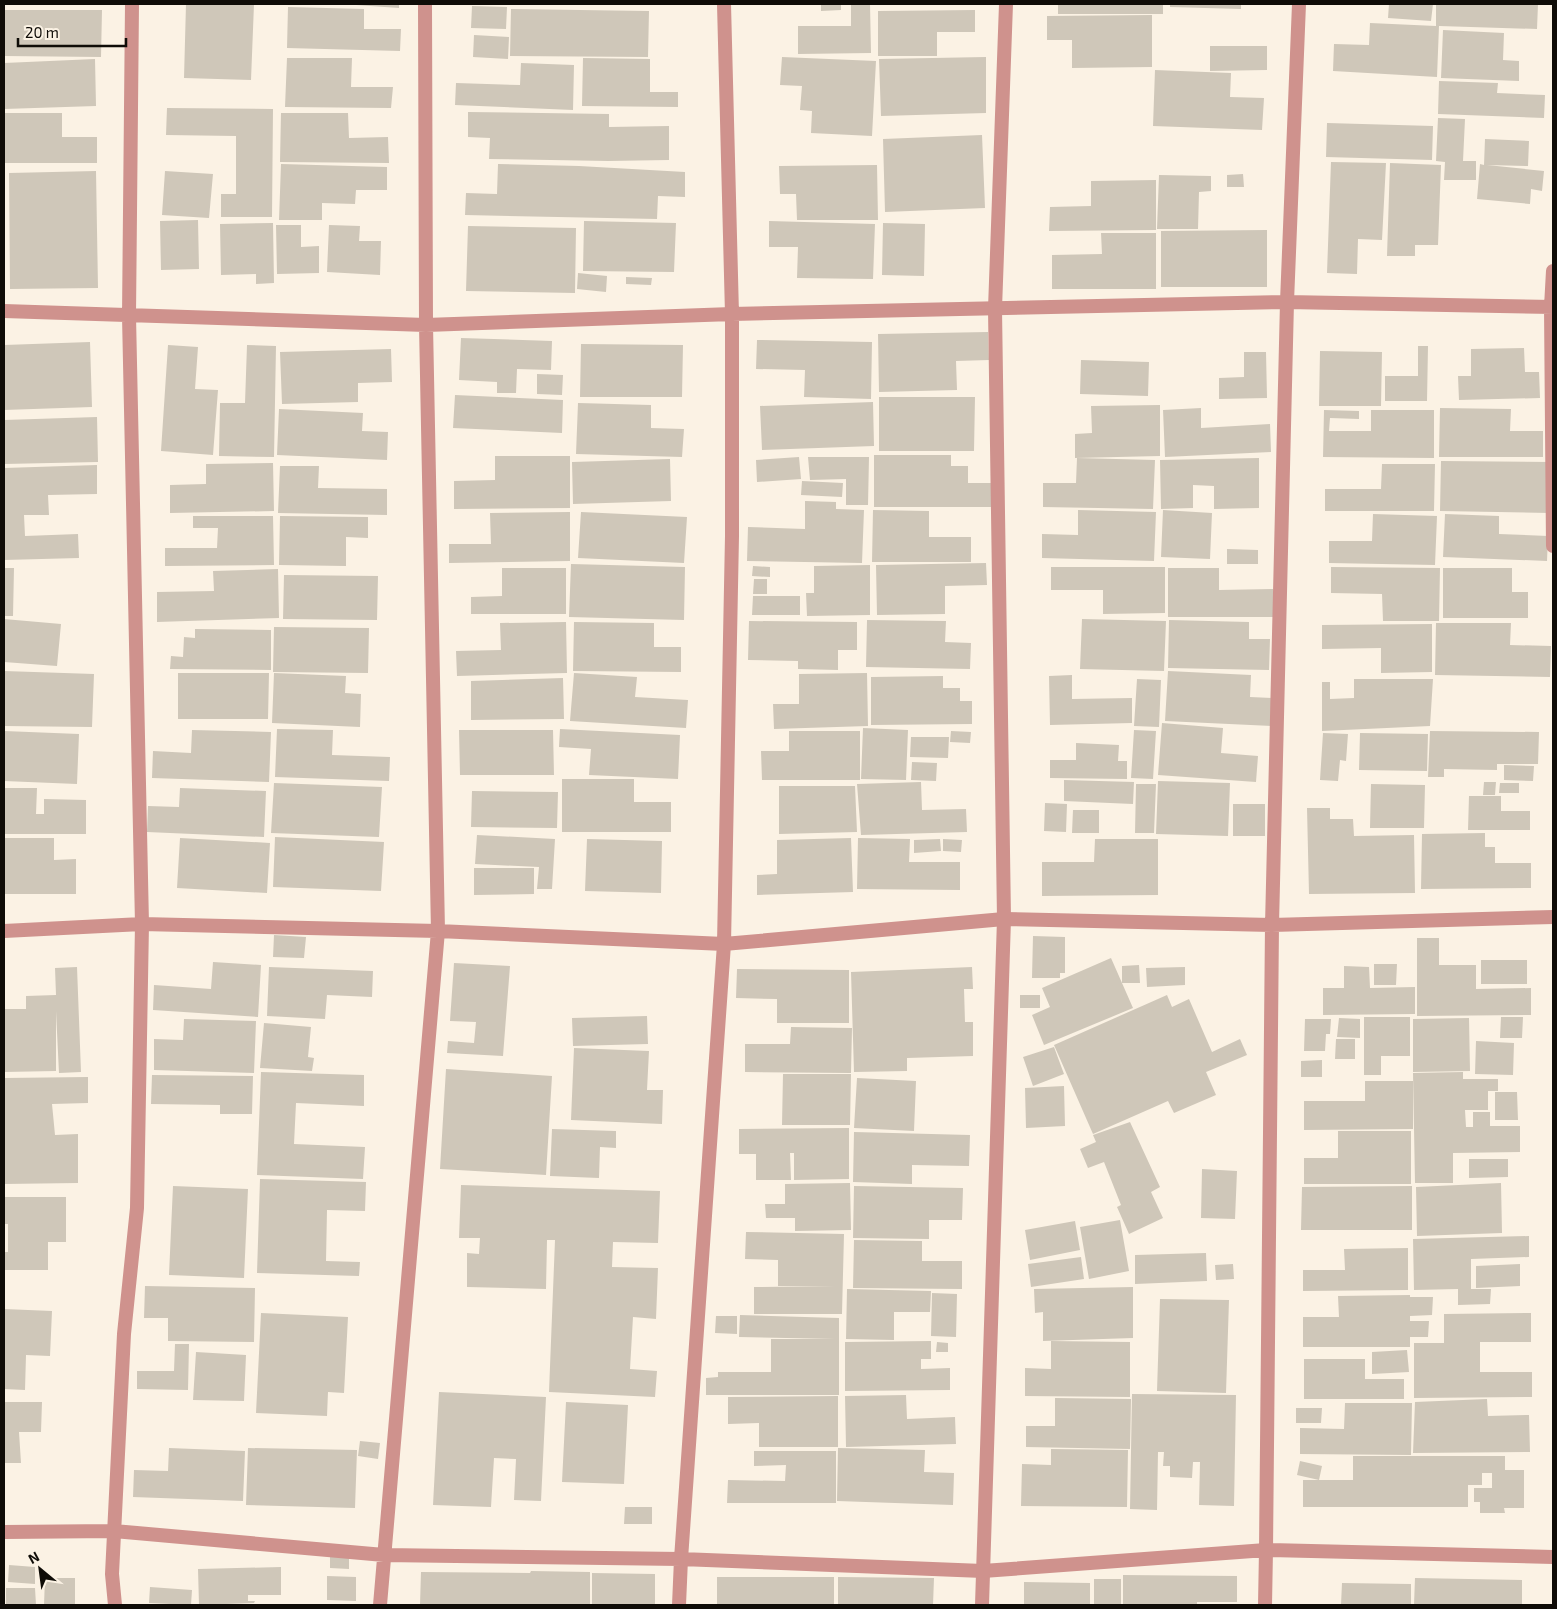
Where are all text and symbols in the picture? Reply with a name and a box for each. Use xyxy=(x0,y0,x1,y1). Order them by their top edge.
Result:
scale bar xyxy=(18,15,125,47)
text: 20 m xyxy=(25,23,59,41)
north arrow xyxy=(15,1544,65,1594)
text: N xyxy=(25,1547,42,1567)

